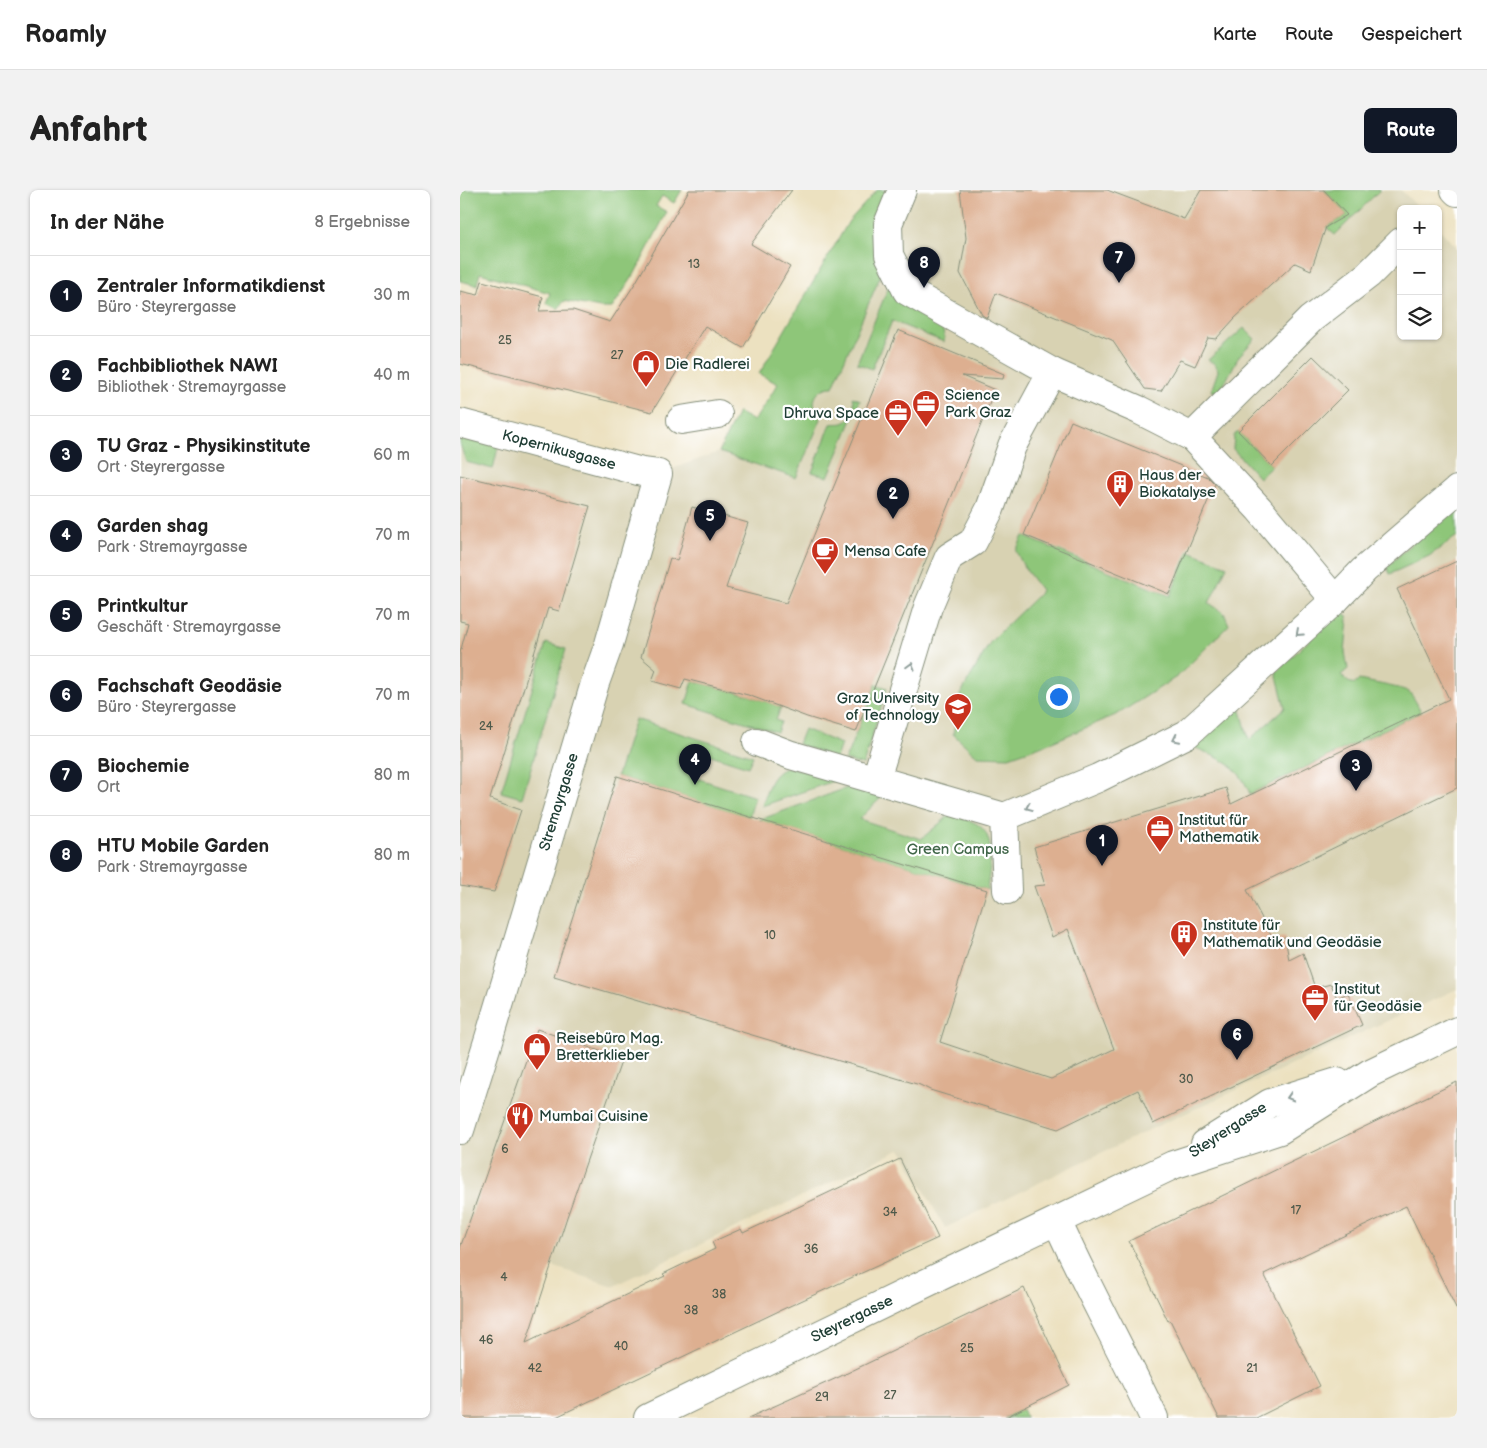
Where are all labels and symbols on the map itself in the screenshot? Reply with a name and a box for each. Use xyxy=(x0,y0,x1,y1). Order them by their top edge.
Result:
pin: 7 xyxy=(1103,242,1135,283)
pin: 8 xyxy=(908,247,940,288)
house number: 13 xyxy=(688,257,700,272)
house number: 25 xyxy=(498,333,512,348)
house number: 27 xyxy=(611,348,624,363)
shop icon: Die Radlerei xyxy=(631,349,661,388)
place label: Die Radlerei xyxy=(665,355,750,374)
place label: Science Park Graz xyxy=(945,386,1012,422)
office icon: Science Park Graz xyxy=(911,389,941,428)
office icon: Dhruva Space xyxy=(883,398,913,437)
place label: Dhruva Space xyxy=(784,404,879,423)
street label: Kopernikusgasse xyxy=(500,426,618,474)
place label: Haus der Biokatalyse xyxy=(1139,466,1216,502)
building icon: Haus der Biokatalyse xyxy=(1105,469,1135,508)
pin: 2 xyxy=(877,478,909,519)
pin: 5 xyxy=(694,500,726,541)
cafe icon: Mensa Cafe xyxy=(810,536,840,575)
place label: Mensa Cafe xyxy=(844,542,926,561)
one-way arrow xyxy=(1295,627,1304,636)
one-way arrow xyxy=(906,662,916,670)
your location xyxy=(1046,684,1072,710)
place label: Graz University of Technology xyxy=(837,689,939,725)
school or university icon: Graz University of Technology xyxy=(943,692,973,731)
house number: 24 xyxy=(479,719,494,734)
one-way arrow xyxy=(1173,733,1182,743)
pin: 4 xyxy=(679,744,711,785)
pin: 3 xyxy=(1340,750,1372,791)
street label: Stremayrgasse xyxy=(535,751,583,853)
one-way arrow xyxy=(1025,800,1034,811)
place label: Institut für Mathematik xyxy=(1179,811,1259,847)
office icon: Institut für Mathematik xyxy=(1145,814,1175,853)
pin: 1 xyxy=(1086,825,1118,866)
park label: Green Campus xyxy=(907,840,1010,859)
place label: Institute für Mathematik und Geodäsie xyxy=(1203,916,1382,952)
building icon: Institute für Mathematik und Geodäsie xyxy=(1169,919,1199,958)
house number: 10 xyxy=(764,928,776,943)
place label: Institut für Geodäsie xyxy=(1334,980,1422,1016)
office icon: Institut für Geodäsie xyxy=(1300,983,1330,1022)
pin: 6 xyxy=(1221,1019,1253,1060)
place label: Reisebüro Mag. Bretterklieber xyxy=(556,1029,663,1065)
shop icon: Reisebüro Mag. Bretterklieber xyxy=(522,1032,552,1071)
house number: 30 xyxy=(1179,1072,1193,1087)
one-way arrow xyxy=(1286,1091,1294,1101)
street label: Steyrergasse xyxy=(1186,1098,1270,1162)
restaurant icon: Mumbai Cuisine xyxy=(505,1101,535,1140)
place label: Mumbai Cuisine xyxy=(539,1107,648,1126)
house number: 6 xyxy=(501,1142,509,1157)
house number: 17 xyxy=(1291,1203,1301,1218)
house number: 34 xyxy=(883,1205,898,1220)
house number: 36 xyxy=(804,1242,818,1257)
house number: 4 xyxy=(500,1270,508,1285)
house number: 38 xyxy=(712,1287,726,1302)
street label: Steyrergasse xyxy=(808,1291,896,1347)
house number: 38 xyxy=(684,1303,698,1318)
house number: 46 xyxy=(479,1333,493,1348)
house number: 40 xyxy=(614,1339,628,1354)
house number: 25 xyxy=(960,1341,974,1356)
house number: 42 xyxy=(528,1361,542,1376)
house number: 21 xyxy=(1246,1361,1258,1376)
house number: 27 xyxy=(884,1388,897,1403)
house number: 29 xyxy=(815,1390,829,1405)

